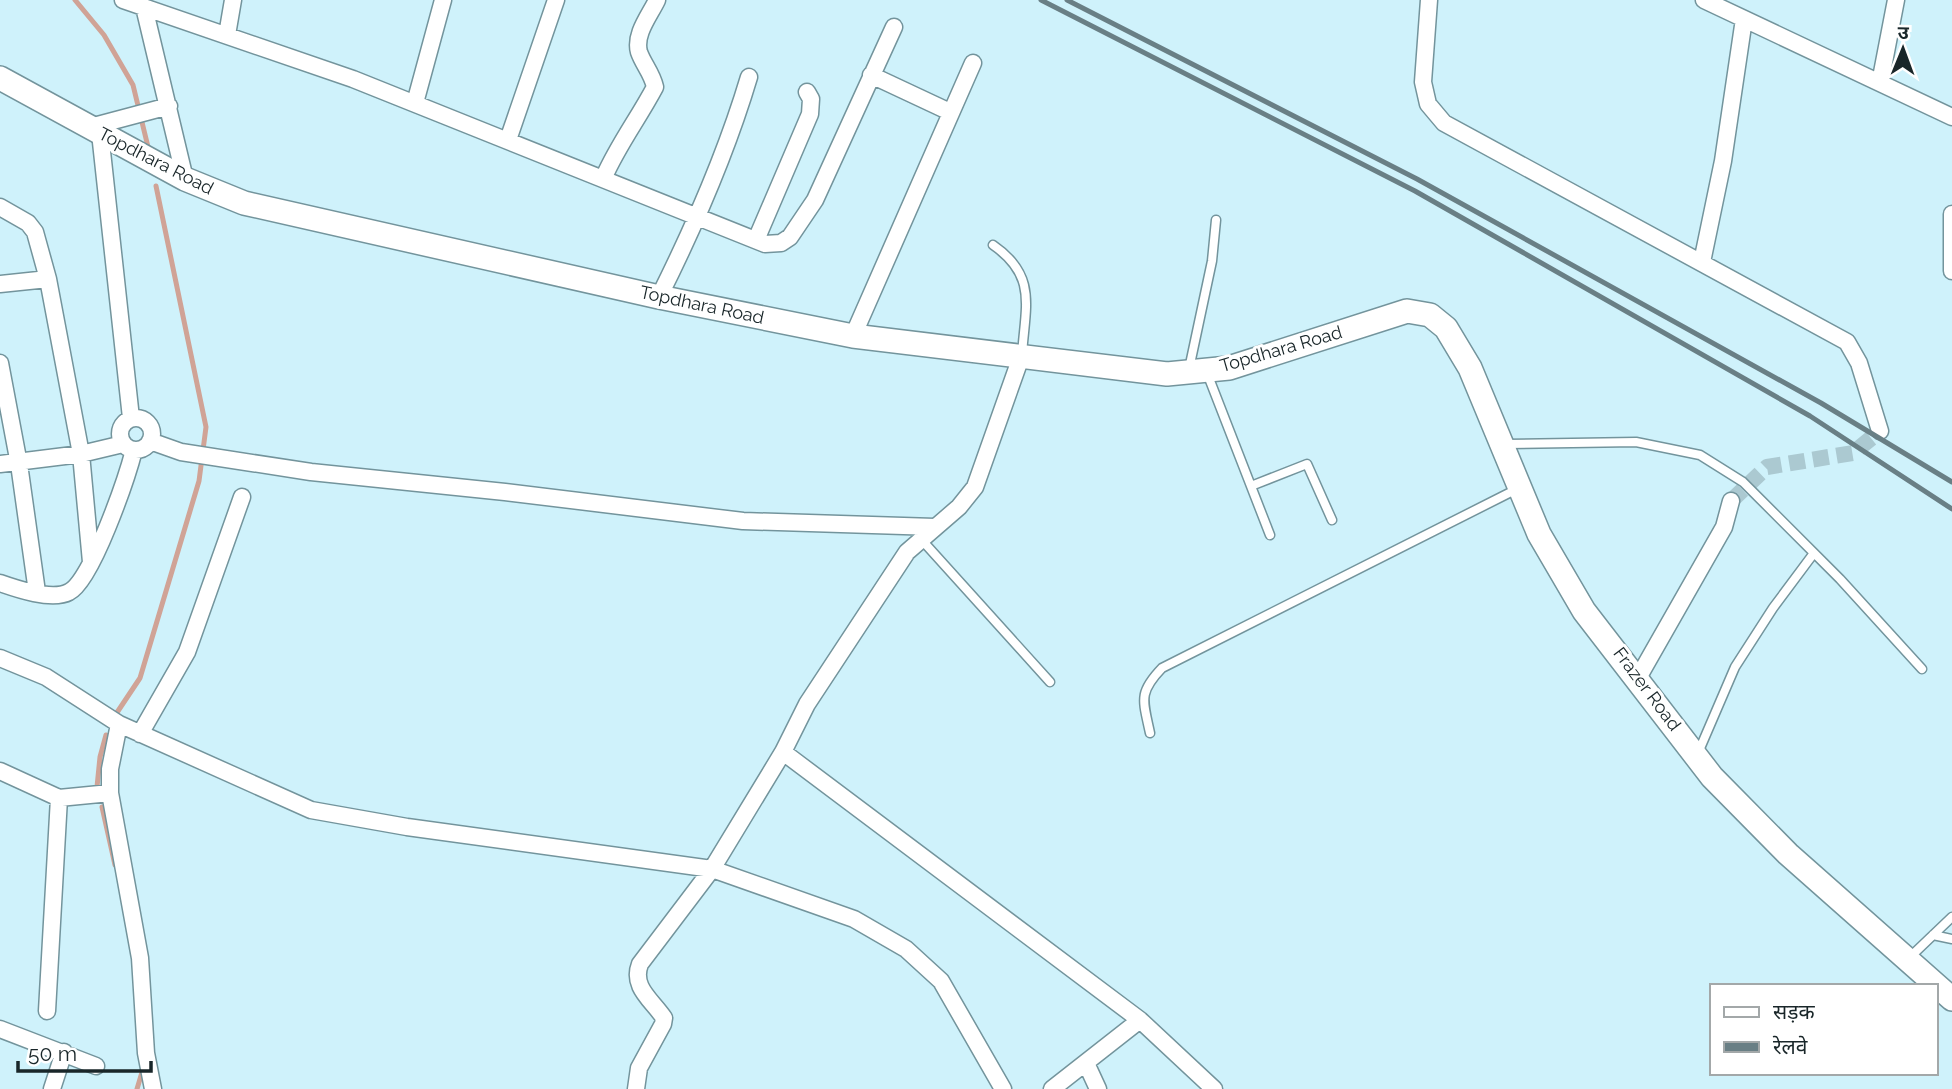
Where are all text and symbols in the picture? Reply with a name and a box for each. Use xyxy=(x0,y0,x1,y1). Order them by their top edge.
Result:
north arrow xyxy=(1868,14,1938,84)
text: उ xyxy=(1898,21,1910,43)
street label: Topdhara Road xyxy=(95,123,217,199)
street label: Topdhara Road xyxy=(638,281,766,328)
street label: Topdhara Road xyxy=(1217,321,1344,376)
street label: Frazer Road xyxy=(1609,643,1686,735)
legend xyxy=(1710,984,1938,1075)
text: सड़क xyxy=(1773,999,1815,1024)
scale bar xyxy=(18,1030,150,1074)
text: रेलवे xyxy=(1772,1034,1808,1059)
text: 50 m xyxy=(28,1041,77,1066)

